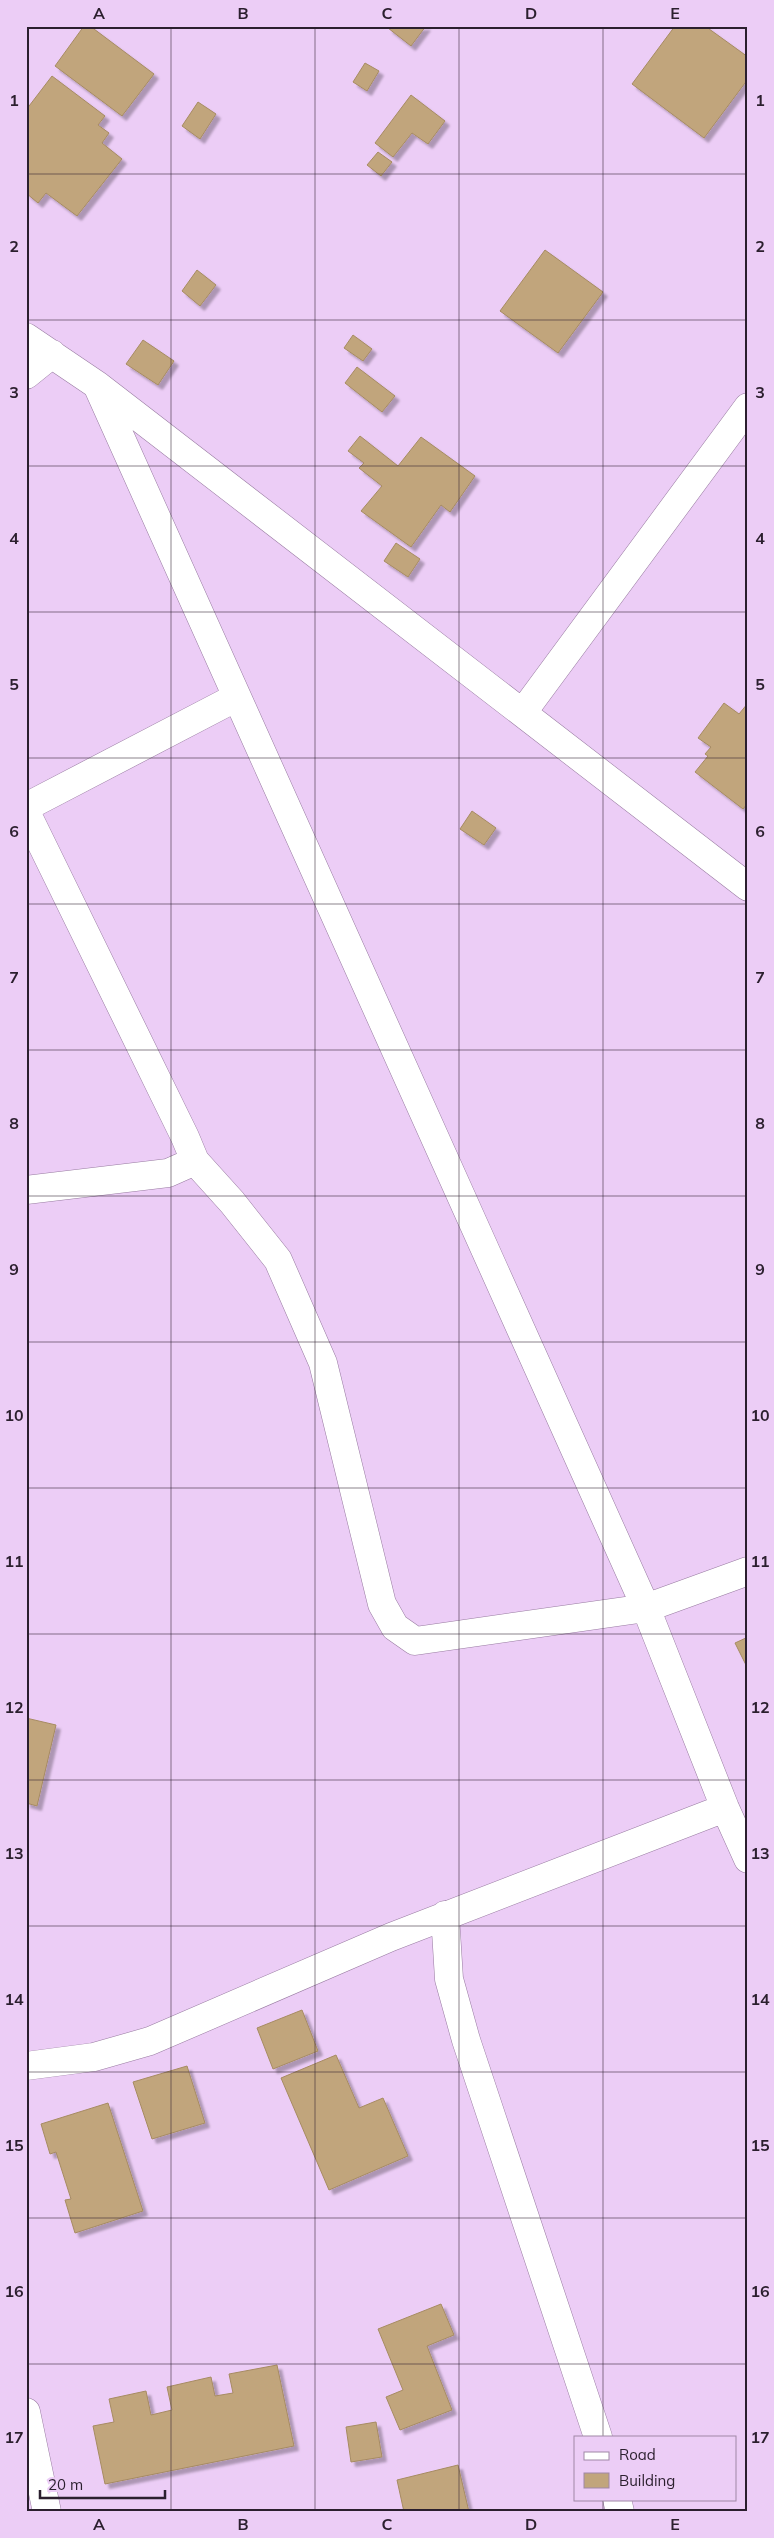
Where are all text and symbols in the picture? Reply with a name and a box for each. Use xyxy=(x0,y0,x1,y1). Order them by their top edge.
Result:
text: A xyxy=(93,3,105,23)
text: B xyxy=(237,3,249,23)
text: C xyxy=(382,3,393,23)
text: D xyxy=(525,3,537,23)
text: E xyxy=(670,3,680,23)
text: 1 xyxy=(9,90,19,110)
text: 1 xyxy=(755,90,765,110)
text: 2 xyxy=(9,236,19,256)
text: 2 xyxy=(755,236,765,256)
text: 3 xyxy=(9,382,19,402)
text: 3 xyxy=(755,382,765,402)
text: 4 xyxy=(9,528,19,548)
text: 4 xyxy=(755,528,765,548)
text: 5 xyxy=(9,674,19,694)
text: 5 xyxy=(755,674,765,694)
text: 6 xyxy=(9,821,19,841)
text: 6 xyxy=(755,821,765,841)
text: 7 xyxy=(9,967,19,987)
text: 7 xyxy=(755,967,765,987)
text: 8 xyxy=(9,1113,19,1133)
text: 8 xyxy=(755,1113,765,1133)
text: 9 xyxy=(9,1259,19,1279)
text: 9 xyxy=(755,1259,765,1279)
text: 10 xyxy=(4,1405,24,1425)
text: 10 xyxy=(750,1405,770,1425)
text: 11 xyxy=(4,1551,24,1571)
text: 11 xyxy=(750,1551,770,1571)
text: 12 xyxy=(4,1697,24,1717)
text: 12 xyxy=(750,1697,770,1717)
text: 13 xyxy=(4,1843,24,1863)
text: 13 xyxy=(750,1843,770,1863)
text: 14 xyxy=(4,1989,24,2009)
text: 14 xyxy=(750,1989,770,2009)
text: 15 xyxy=(4,2135,24,2155)
text: 15 xyxy=(750,2135,770,2155)
text: 16 xyxy=(4,2281,24,2301)
text: 16 xyxy=(750,2281,770,2301)
text: 17 xyxy=(4,2427,24,2447)
text: 17 xyxy=(750,2427,770,2447)
legend xyxy=(574,2436,736,2500)
text: Road xyxy=(619,2445,656,2464)
scale bar xyxy=(40,2468,165,2500)
text: Building xyxy=(619,2471,675,2490)
text: 20 m xyxy=(48,2475,83,2494)
text: A xyxy=(93,2514,105,2534)
text: B xyxy=(237,2514,249,2534)
text: C xyxy=(382,2514,393,2534)
text: D xyxy=(525,2514,537,2534)
text: E xyxy=(670,2514,680,2534)

